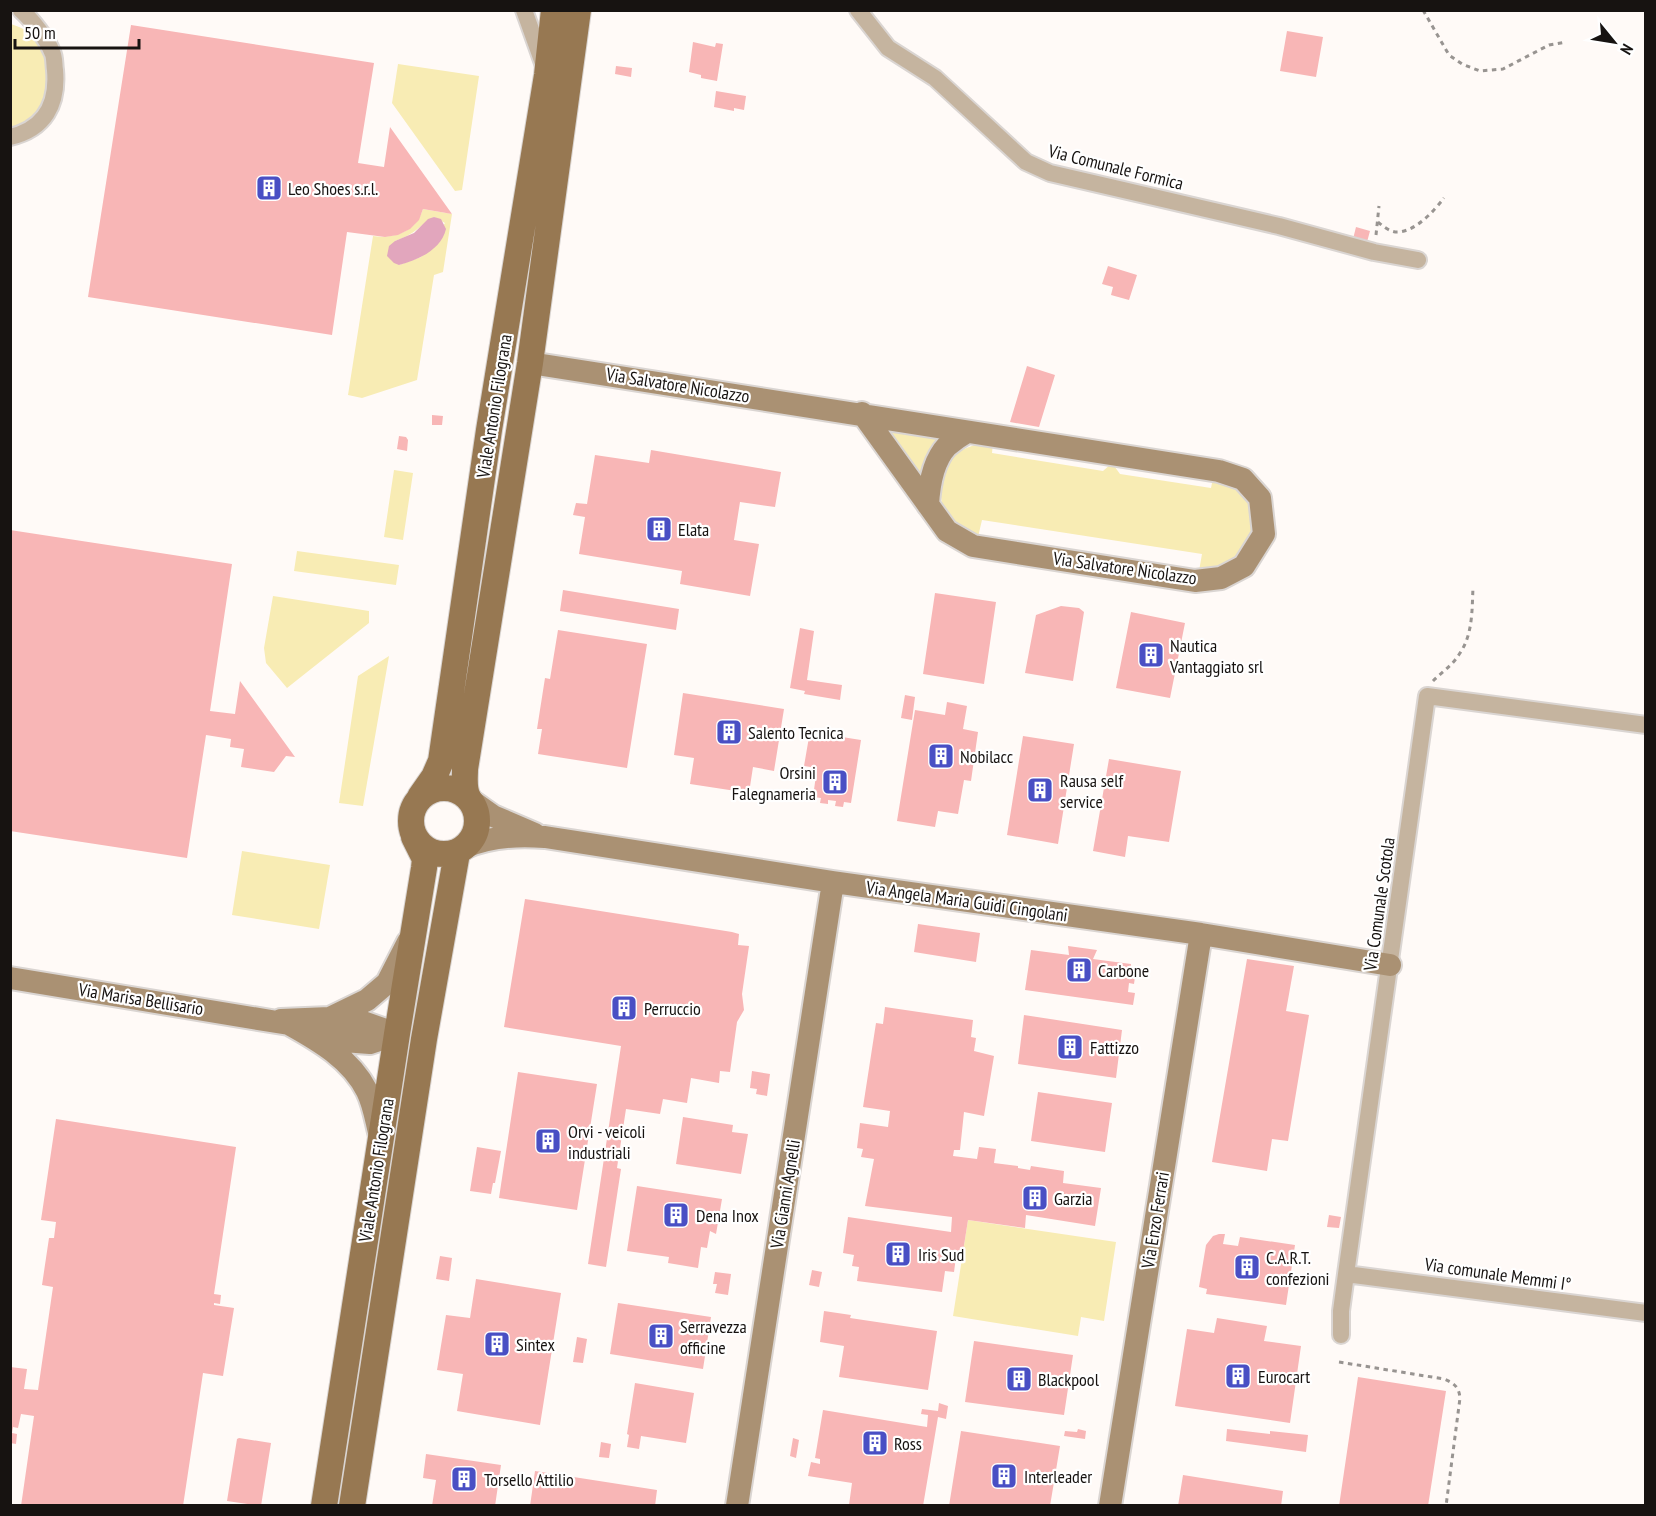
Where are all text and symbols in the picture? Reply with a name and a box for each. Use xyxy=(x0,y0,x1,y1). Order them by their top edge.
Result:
scale bar xyxy=(15,12,140,50)
north arrow xyxy=(1584,12,1644,72)
text: 50 m xyxy=(24,21,56,44)
text: N xyxy=(1616,41,1638,58)
street label: Via Comunale Formica xyxy=(1045,139,1186,195)
building icon: Leo Shoes s.r.l. xyxy=(254,173,284,203)
place label: Leo Shoes s.r.l. xyxy=(288,177,378,200)
street label: Viale Antonio Filograna xyxy=(471,333,517,480)
street label: Via Salvatore Nicolazzo xyxy=(604,362,751,408)
building icon: Elata xyxy=(644,514,674,544)
place label: Elata xyxy=(678,518,709,541)
street label: Via Salvatore Nicolazzo xyxy=(1051,546,1198,589)
place label: Nautica Vantaggiato srl xyxy=(1169,634,1264,678)
building icon: Nautica Vantaggiato srl xyxy=(1136,640,1166,670)
building icon: Salento Tecnica xyxy=(714,717,744,747)
place label: Salento Tecnica xyxy=(748,721,844,744)
building icon: Nobilacc xyxy=(926,741,956,771)
place label: Nobilacc xyxy=(960,745,1014,768)
place label: Orsini Falegnameria xyxy=(732,761,816,805)
building icon: Orsini Falegnameria xyxy=(820,767,850,797)
place label: Rausa self service xyxy=(1060,769,1124,813)
building icon: Rausa self service xyxy=(1025,775,1055,805)
street label: Via Comunale Scotola xyxy=(1358,836,1400,973)
street label: Via Angela Maria Guidi Cingolani xyxy=(864,875,1069,927)
building icon: Carbone xyxy=(1064,955,1094,985)
place label: Carbone xyxy=(1098,959,1149,982)
street label: Via Marisa Bellisario xyxy=(76,978,205,1020)
building icon: Perruccio xyxy=(609,993,639,1023)
place label: Perruccio xyxy=(644,997,701,1020)
building icon: Fattizzo xyxy=(1055,1032,1085,1062)
place label: Fattizzo xyxy=(1090,1036,1139,1059)
street label: Viale Antonio Filograna xyxy=(353,1097,399,1244)
place label: Orvi - veicoli industriali xyxy=(568,1120,645,1164)
building icon: Orvi - veicoli industriali xyxy=(533,1126,563,1156)
street label: Via Gianni Agnelli xyxy=(765,1138,805,1251)
street label: Via Enzo Ferrari xyxy=(1136,1170,1174,1271)
building icon: Garzia xyxy=(1020,1183,1050,1213)
place label: Garzia xyxy=(1054,1187,1093,1210)
building icon: Dena Inox xyxy=(661,1200,691,1230)
place label: Dena Inox xyxy=(696,1204,759,1227)
building icon: Iris Sud xyxy=(883,1239,913,1269)
place label: Iris Sud xyxy=(918,1243,964,1266)
place label: C.A.R.T. confezioni xyxy=(1266,1246,1330,1290)
building icon: C.A.R.T. confezioni xyxy=(1232,1252,1262,1282)
street label: Via comunale Memmi I° xyxy=(1422,1252,1573,1296)
place label: Serravezza officine xyxy=(680,1315,747,1359)
building icon: Serravezza officine xyxy=(646,1321,676,1351)
building icon: Sintex xyxy=(482,1329,512,1359)
place label: Sintex xyxy=(516,1333,555,1356)
building icon: Eurocart xyxy=(1223,1361,1253,1391)
building icon: Blackpool xyxy=(1004,1364,1034,1394)
place label: Eurocart xyxy=(1258,1365,1310,1388)
place label: Blackpool xyxy=(1038,1368,1100,1391)
building icon: Ross xyxy=(860,1428,890,1458)
place label: Ross xyxy=(894,1432,922,1455)
building icon: Interleader xyxy=(989,1461,1019,1491)
building icon: Torsello Attilio xyxy=(449,1464,479,1494)
place label: Interleader xyxy=(1024,1465,1092,1488)
place label: Torsello Attilio xyxy=(484,1468,574,1491)

